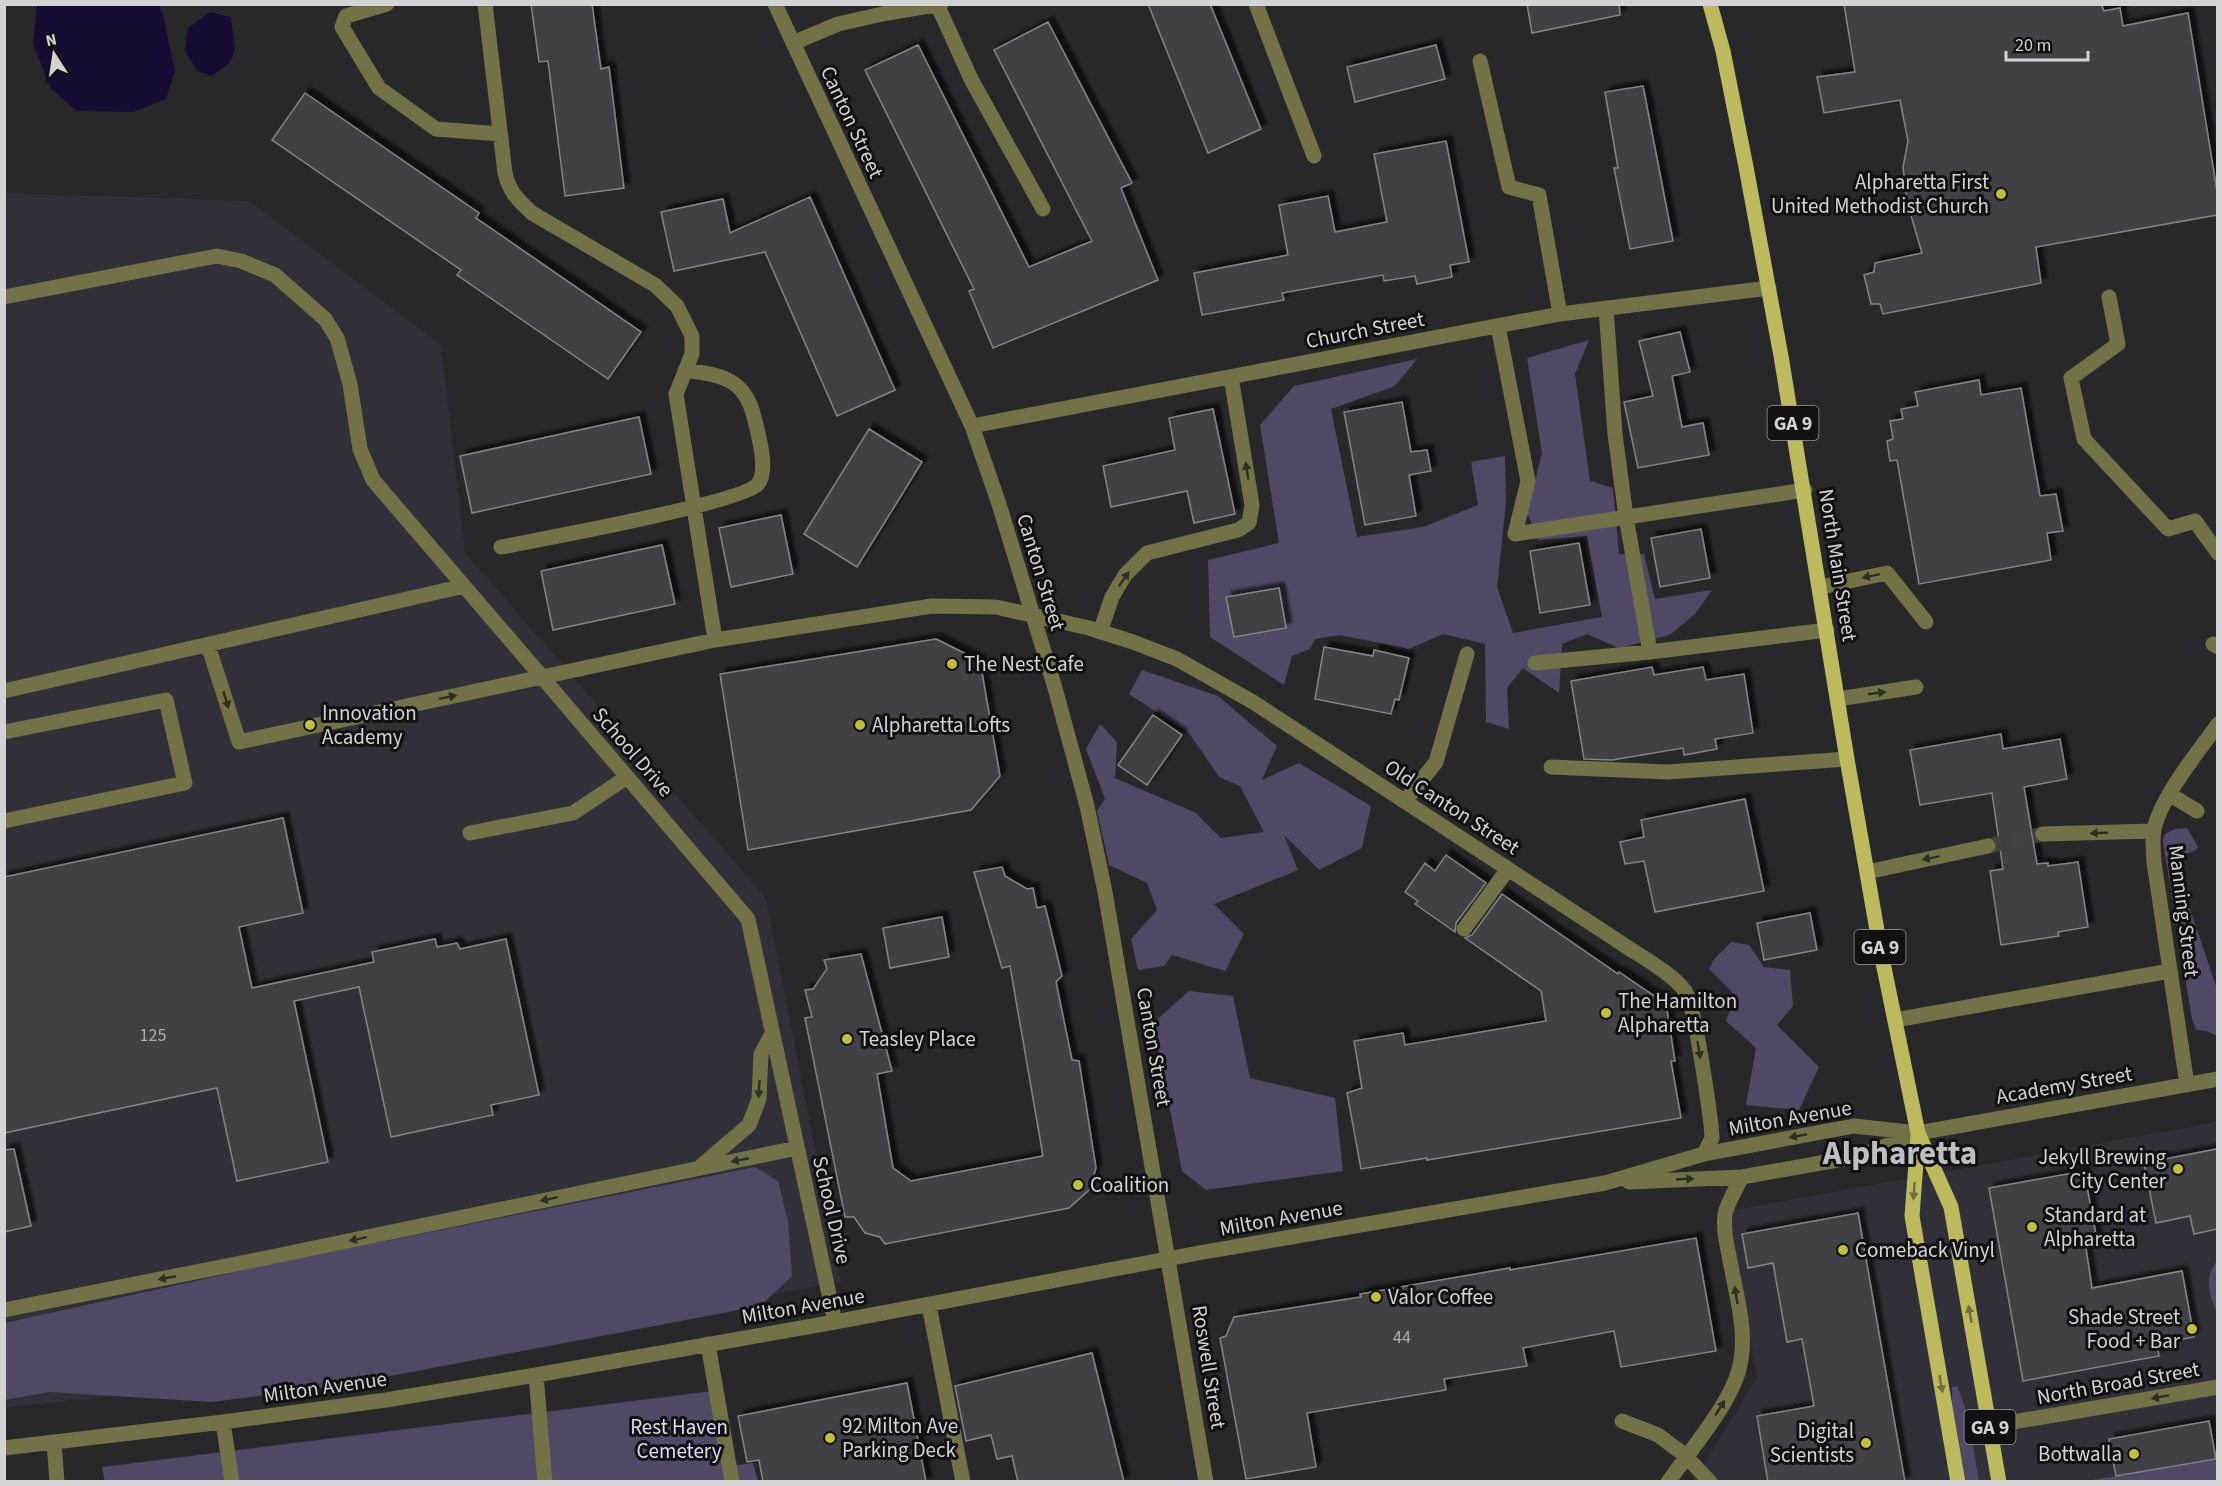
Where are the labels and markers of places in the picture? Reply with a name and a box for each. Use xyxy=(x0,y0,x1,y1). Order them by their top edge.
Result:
place label: Alpharetta First United Methodist Church xyxy=(1771,167,1989,221)
marker: Alpharetta First United Methodist Church xyxy=(1994,187,2008,201)
place label: The Nest Cafe xyxy=(964,649,1084,679)
marker: The Nest Cafe xyxy=(945,657,959,671)
place label: Innovation Academy xyxy=(322,698,417,752)
place label: Alpharetta Lofts xyxy=(872,710,1010,740)
marker: Innovation Academy xyxy=(303,718,317,732)
marker: Alpharetta Lofts xyxy=(853,718,867,732)
place label: The Hamilton Alpharetta xyxy=(1618,986,1737,1040)
marker: The Hamilton Alpharetta xyxy=(1599,1006,1613,1020)
place label: Teasley Place xyxy=(859,1024,976,1054)
marker: Teasley Place xyxy=(840,1032,854,1046)
place label: Jekyll Brewing City Center xyxy=(2038,1142,2167,1196)
marker: Jekyll Brewing City Center xyxy=(2171,1162,2185,1176)
place label: Coalition xyxy=(1090,1170,1169,1200)
marker: Coalition xyxy=(1071,1178,1085,1192)
place label: Standard at Alpharetta xyxy=(2044,1200,2146,1254)
marker: Standard at Alpharetta xyxy=(2025,1220,2039,1234)
place label: Comeback Vinyl xyxy=(1855,1235,1995,1265)
marker: Comeback Vinyl xyxy=(1836,1243,1850,1257)
place label: Valor Coffee xyxy=(1388,1282,1493,1312)
marker: Valor Coffee xyxy=(1369,1290,1383,1304)
place label: Shade Street Food + Bar xyxy=(2068,1302,2181,1356)
marker: Shade Street Food + Bar xyxy=(2185,1322,2199,1336)
place label: 92 Milton Ave Parking Deck xyxy=(842,1411,958,1465)
place label: Digital Scientists xyxy=(1770,1416,1854,1470)
marker: 92 Milton Ave Parking Deck xyxy=(823,1431,837,1445)
marker: Digital Scientists xyxy=(1859,1436,1873,1450)
place label: Bottwalla xyxy=(2038,1439,2122,1469)
marker: Bottwalla xyxy=(2127,1447,2141,1461)

